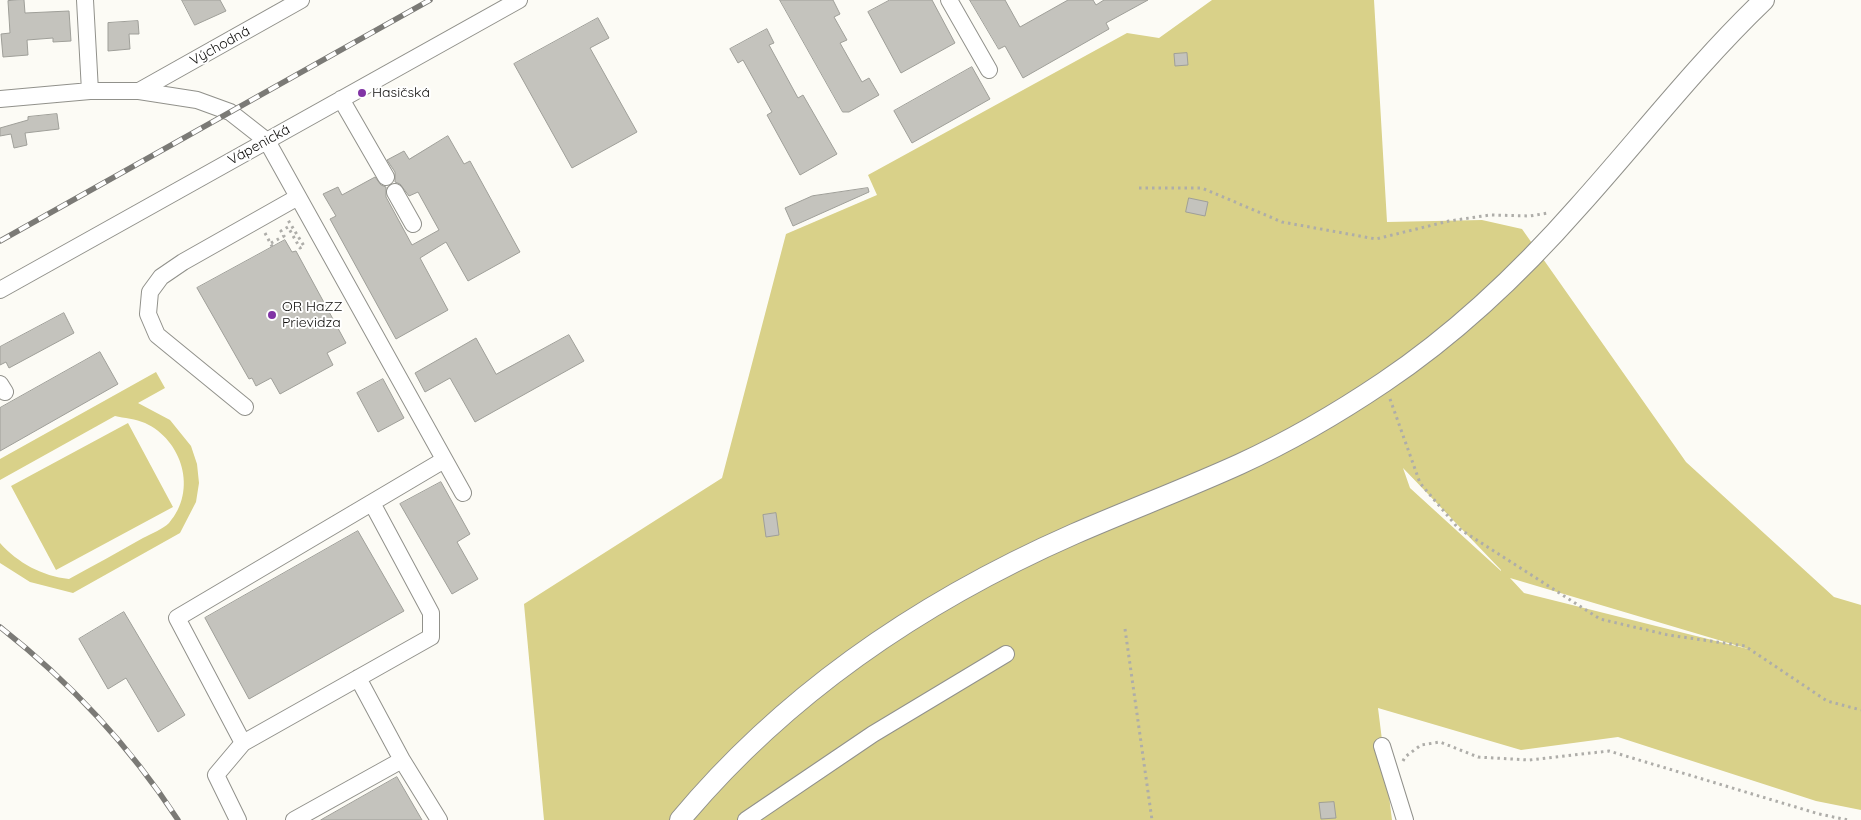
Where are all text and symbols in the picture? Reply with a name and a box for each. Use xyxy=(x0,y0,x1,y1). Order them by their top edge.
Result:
street label: Východná xyxy=(187,23,253,69)
place label: Hasičská xyxy=(372,85,430,101)
marker: Hasičská xyxy=(356,87,368,99)
street label: Vápenická xyxy=(225,121,293,169)
place label: OR HaZZ Prievidza xyxy=(282,299,343,332)
marker: OR HaZZ Prievidza xyxy=(266,309,278,321)

